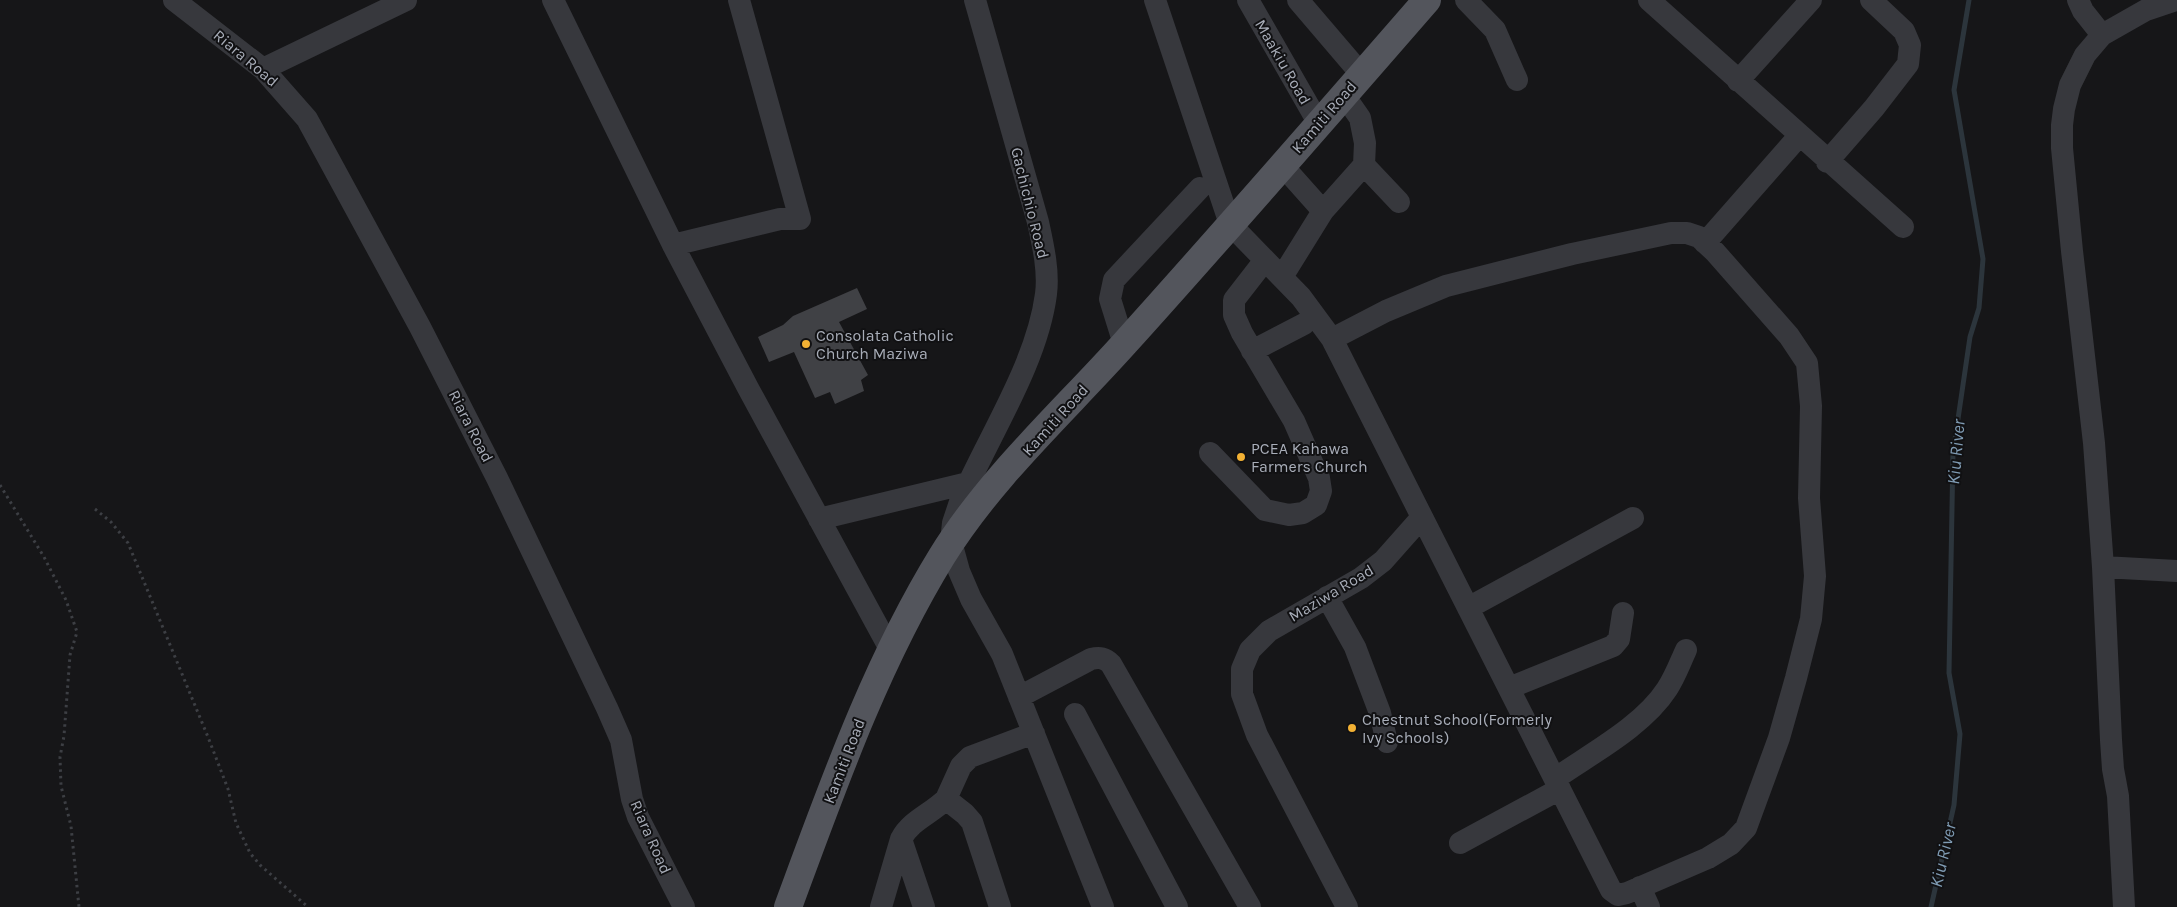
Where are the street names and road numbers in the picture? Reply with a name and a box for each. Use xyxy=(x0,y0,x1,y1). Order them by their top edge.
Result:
street label: Maakiu Road xyxy=(1251,16,1315,108)
street label: Riara Road xyxy=(210,25,282,91)
street label: Kamiti Road xyxy=(1287,77,1361,157)
street label: Gachichio Road xyxy=(1007,145,1053,261)
street label: Kamiti Road xyxy=(1018,380,1092,460)
street label: Riara Road xyxy=(445,387,497,465)
street label: Maziwa Road xyxy=(1285,560,1377,626)
street label: Kamiti Road xyxy=(819,716,869,806)
street label: Riara Road xyxy=(626,797,676,877)

